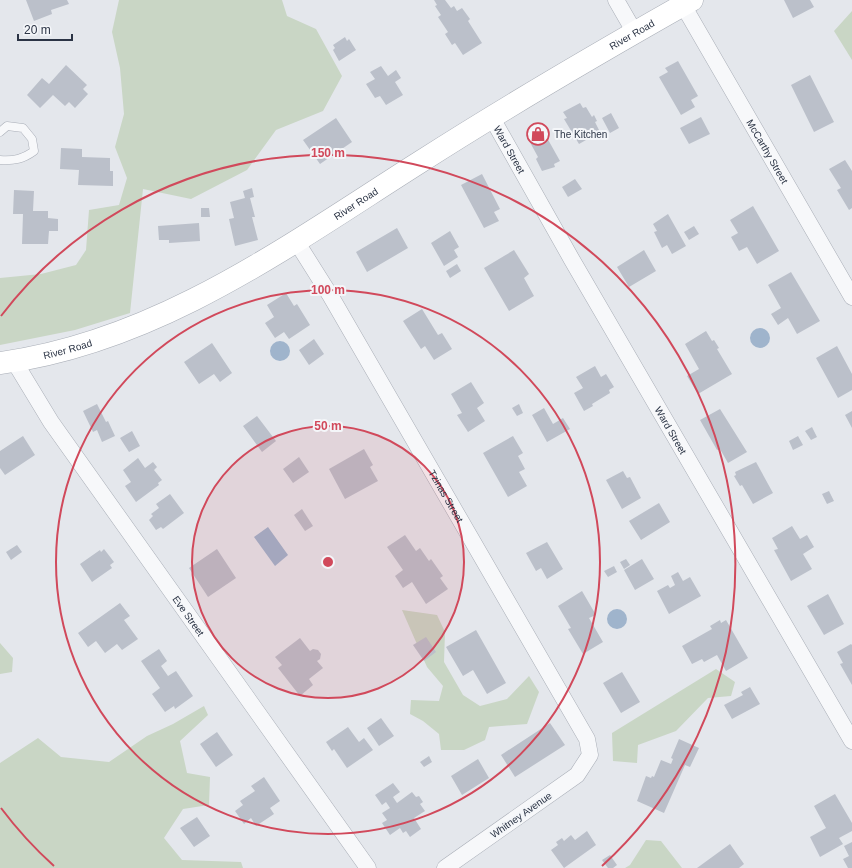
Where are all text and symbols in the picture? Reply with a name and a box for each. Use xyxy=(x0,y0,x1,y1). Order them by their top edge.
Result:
scale bar xyxy=(18,16,72,42)
street label: River Road xyxy=(607,17,656,52)
text: 20 m xyxy=(24,23,51,37)
street label: McCarthy Street xyxy=(745,117,791,186)
shop icon: The Kitchen xyxy=(525,121,551,147)
street label: Ward Street xyxy=(492,124,528,175)
place label: The Kitchen xyxy=(554,129,607,140)
text: 150 m xyxy=(311,146,345,160)
street label: River Road xyxy=(332,185,380,222)
text: 100 m xyxy=(311,283,345,297)
street label: River Road xyxy=(42,337,93,361)
street label: Ward Street xyxy=(653,405,689,456)
text: 50 m xyxy=(314,419,342,433)
street label: Tzinas Street xyxy=(427,468,466,524)
centre of rings xyxy=(321,555,335,569)
street label: Eve Street xyxy=(171,593,207,638)
street label: Whitney Avenue xyxy=(488,790,554,840)

